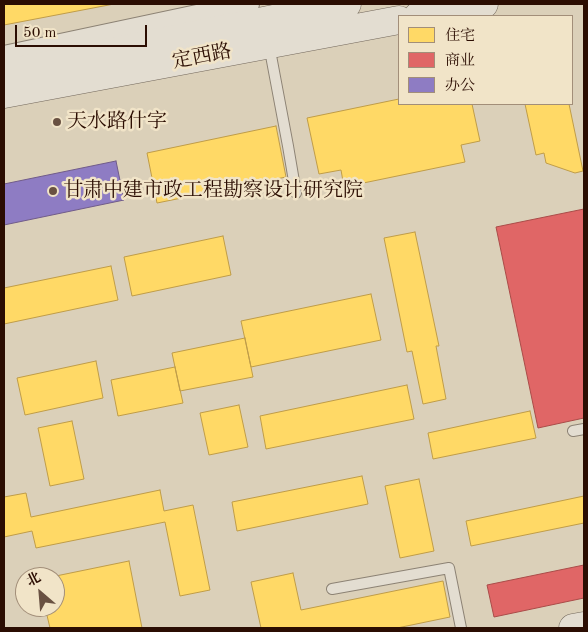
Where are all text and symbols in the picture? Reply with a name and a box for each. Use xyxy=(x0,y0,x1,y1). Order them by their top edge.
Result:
scale bar xyxy=(18,15,150,47)
legend xyxy=(398,15,573,105)
text: 50 m xyxy=(23,26,57,41)
text: 住宅 xyxy=(445,29,475,44)
street label: 定西路 xyxy=(170,39,234,75)
text: 商业 xyxy=(445,54,475,69)
text: 办公 xyxy=(445,79,475,94)
place label: 天水路什字 xyxy=(67,110,167,134)
marker: 天水路什字 xyxy=(51,116,63,128)
place label: 甘肃中建市政工程勘察设计研究院 xyxy=(63,179,363,203)
marker: 甘肃中建市政工程勘察设计研究院 xyxy=(47,185,59,197)
north arrow xyxy=(15,567,65,617)
text: 北 xyxy=(24,570,43,589)

